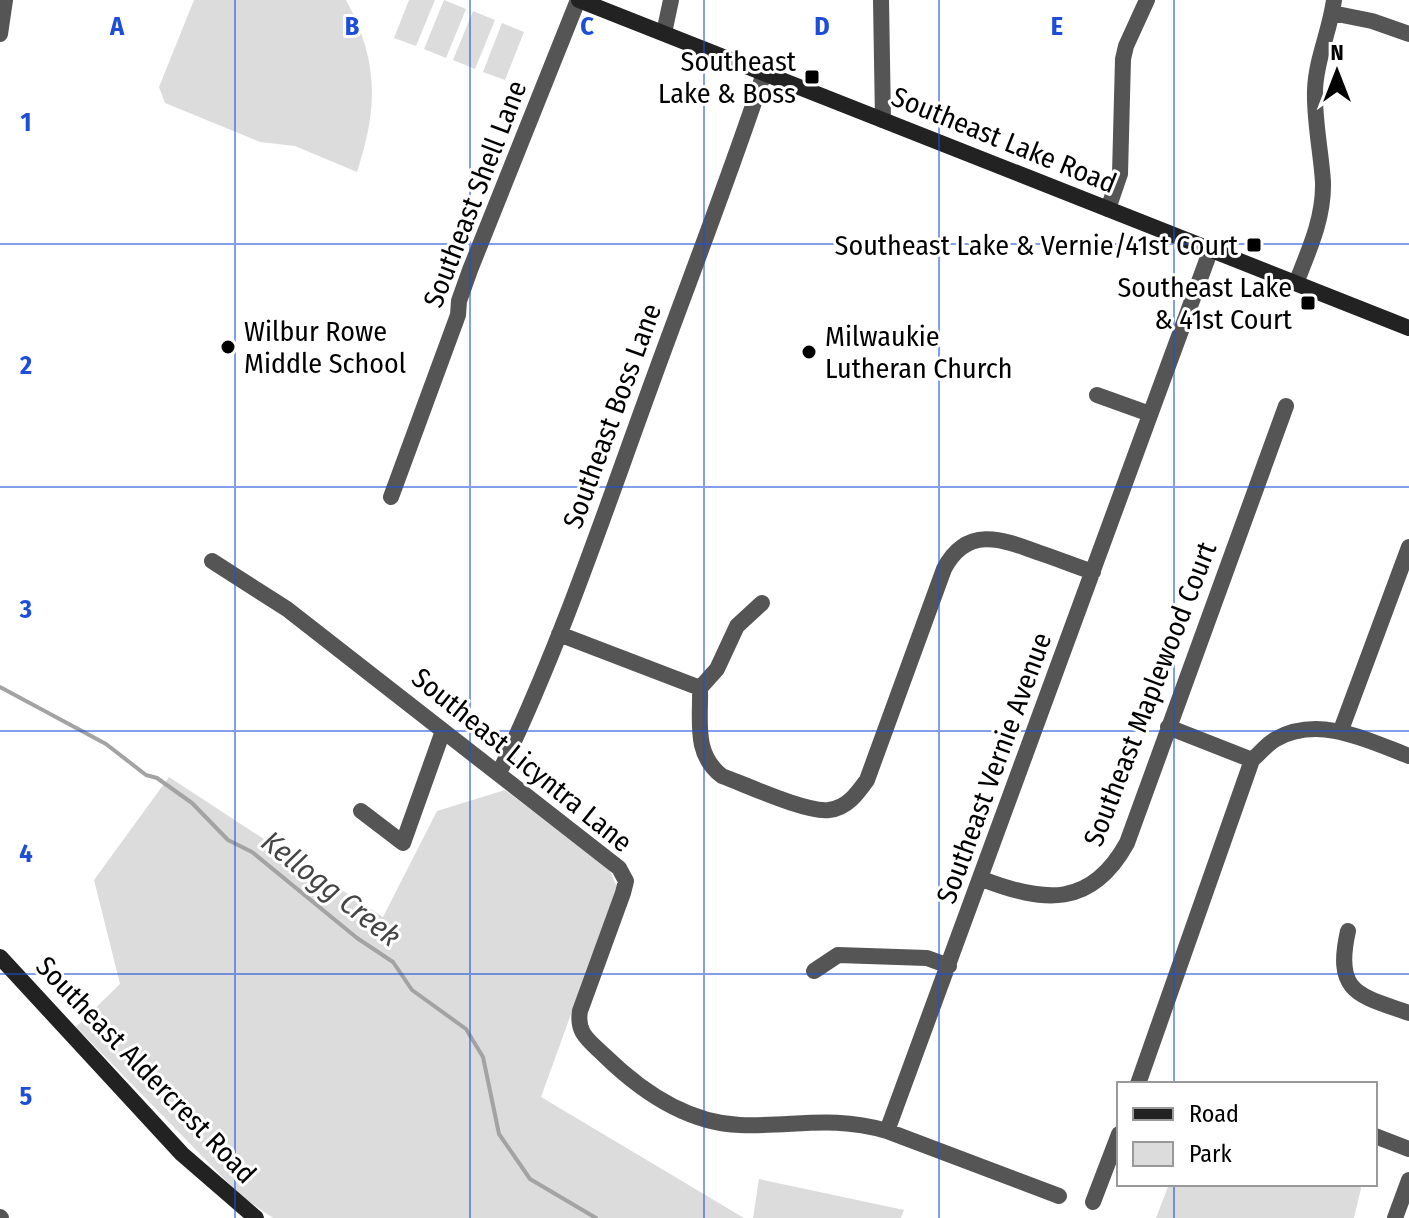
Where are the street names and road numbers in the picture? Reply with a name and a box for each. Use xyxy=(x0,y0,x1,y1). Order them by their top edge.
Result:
street label: Southeast Shell Lane xyxy=(417,76,533,312)
street label: Southeast Lake Road xyxy=(887,80,1121,200)
street label: Southeast Boss Lane xyxy=(556,299,668,533)
street label: Southeast Maplewood Court xyxy=(1077,537,1224,851)
street label: Southeast Vernie Avenue xyxy=(930,628,1058,908)
street label: Southeast Licyntra Lane xyxy=(405,661,639,859)
street label: Southeast Aldercrest Road xyxy=(29,950,263,1190)

